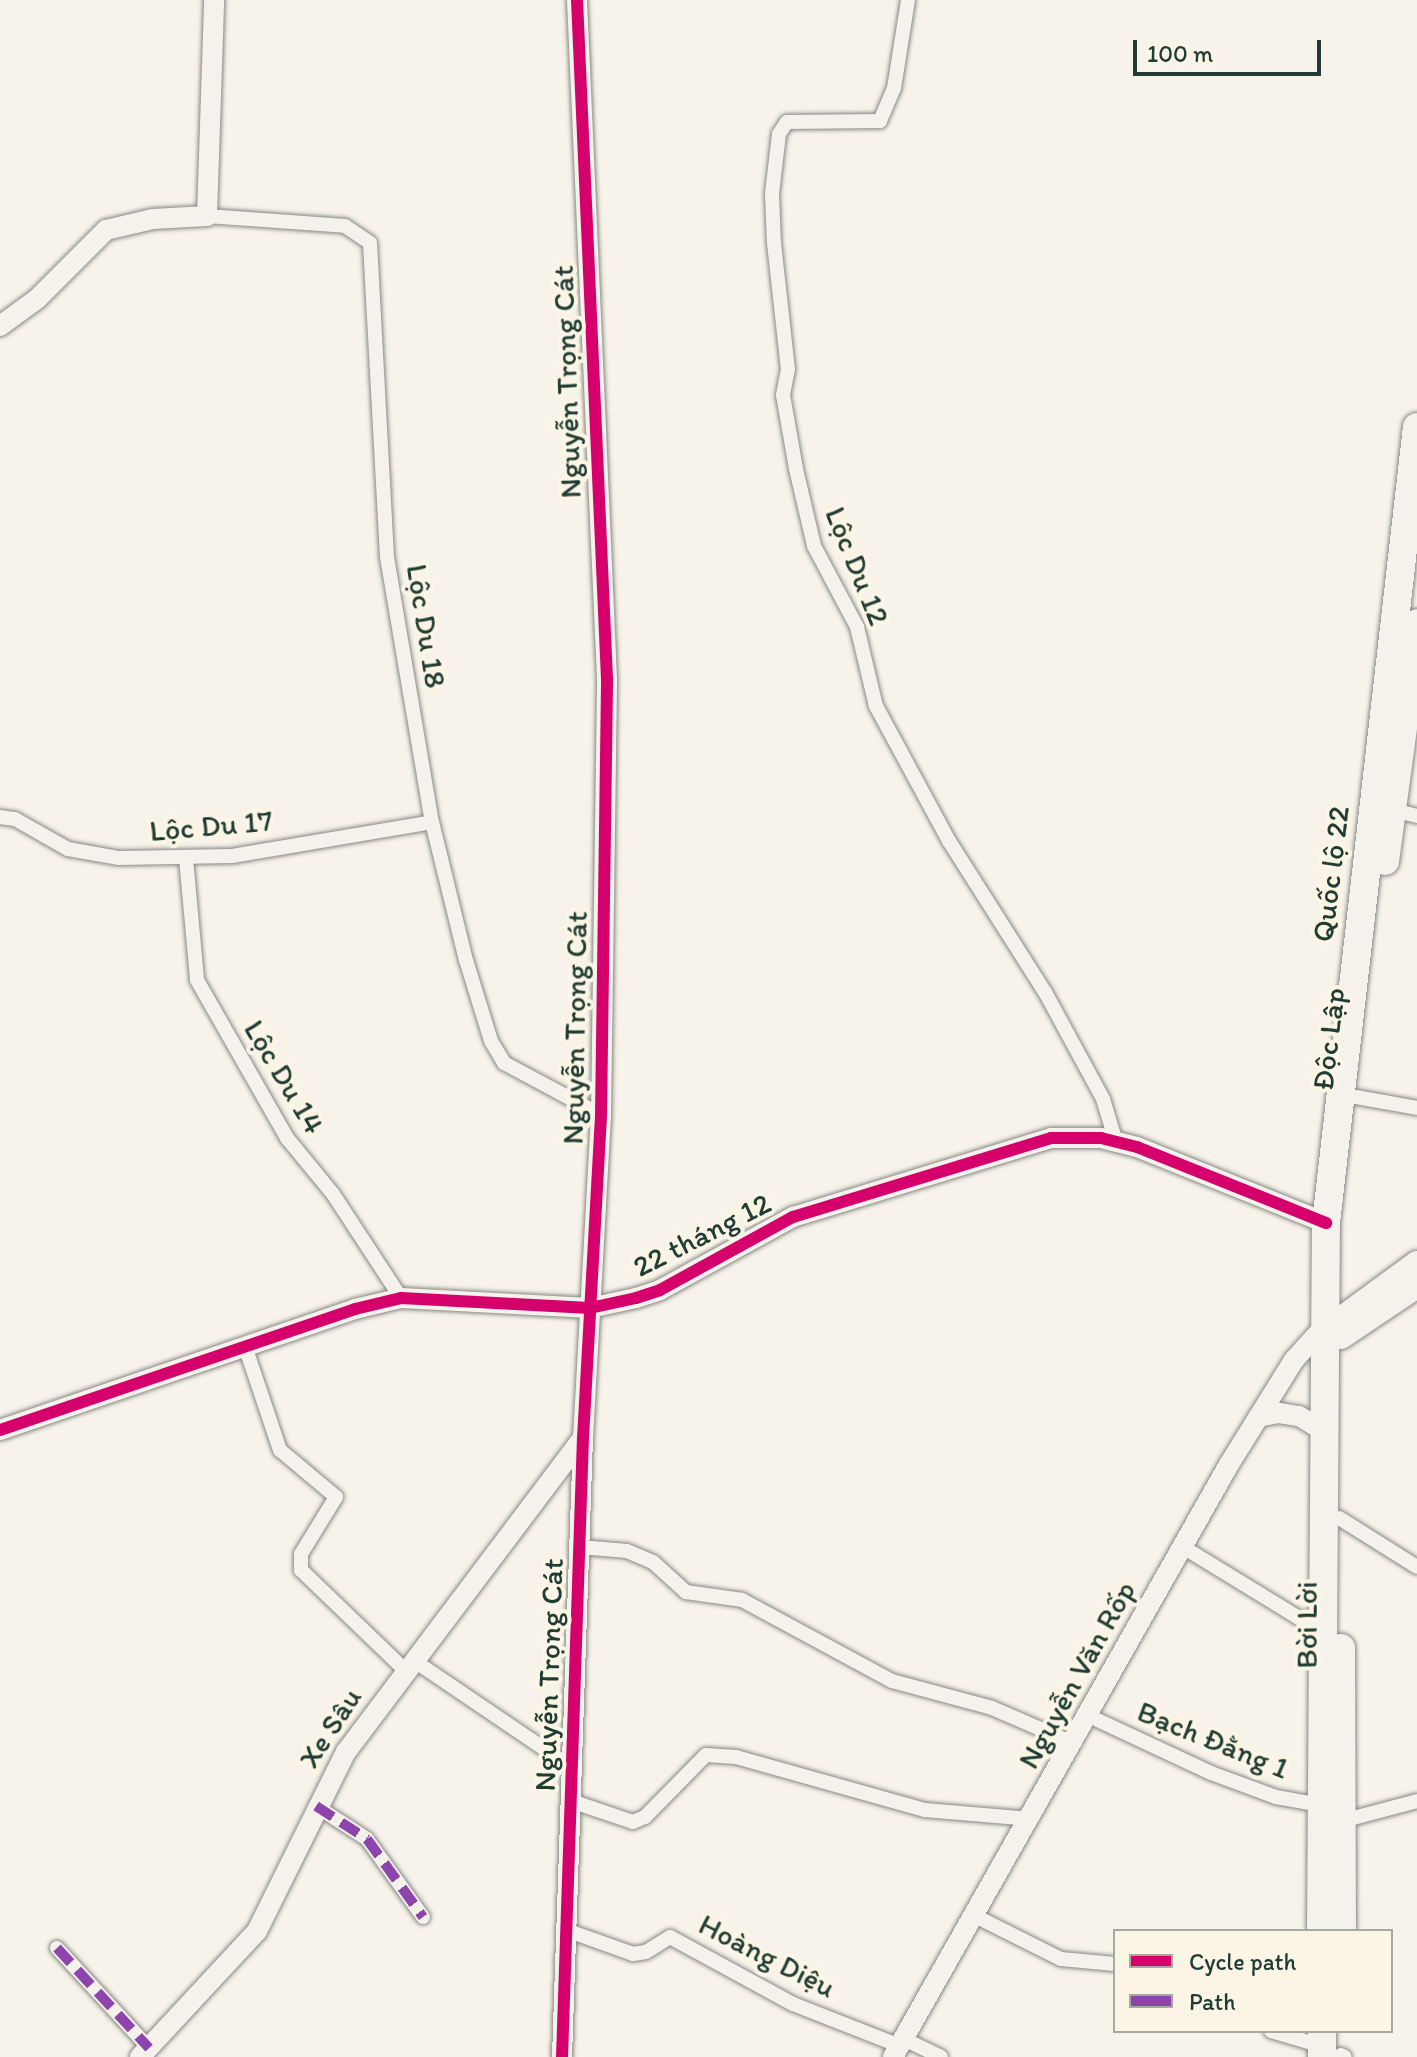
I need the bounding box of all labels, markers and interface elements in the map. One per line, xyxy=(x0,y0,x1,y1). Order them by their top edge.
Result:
scale bar xyxy=(1137,24,1325,74)
text: 100 m xyxy=(1147,39,1213,68)
street label: Nguyễn Trọng Cát xyxy=(545,266,589,498)
street label: Lộc Du 12 xyxy=(817,502,897,630)
street label: Lộc Du 18 xyxy=(398,562,454,690)
street label: Lộc Du 17 xyxy=(148,803,274,849)
street label: Quốc lộ 22 xyxy=(1305,804,1357,944)
street label: Nguyễn Trọng Cát xyxy=(555,912,595,1144)
street label: Độc Lập xyxy=(1305,986,1353,1092)
street label: Lộc Du 14 xyxy=(236,1014,332,1140)
street label: 22 tháng 12 xyxy=(627,1185,777,1285)
street label: Nguyễn Trọng Cát xyxy=(527,1559,571,1791)
street label: Nguyễn Văn Rốp xyxy=(1010,1575,1144,1775)
street label: Bời Lời xyxy=(1289,1581,1325,1669)
street label: Xe Sâu xyxy=(291,1681,369,1775)
street label: Bạch Đằng 1 xyxy=(1132,1693,1294,1787)
street label: Hoàng Diệu xyxy=(692,1906,842,2006)
legend xyxy=(1113,1929,1393,2033)
text: Cycle path xyxy=(1189,1947,1296,1976)
text: Path xyxy=(1189,1987,1236,2016)

